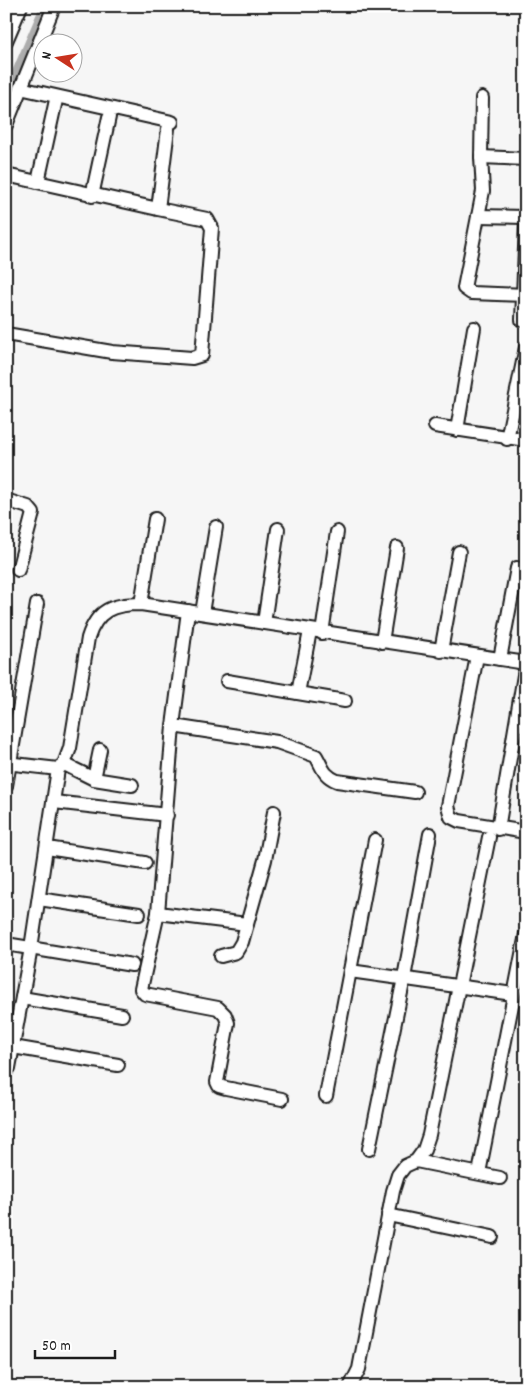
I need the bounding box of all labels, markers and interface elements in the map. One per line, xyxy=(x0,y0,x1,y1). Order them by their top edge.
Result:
north arrow xyxy=(32,32,82,82)
text: N xyxy=(37,50,58,61)
scale bar xyxy=(35,1328,115,1360)
text: 50 m xyxy=(42,1336,71,1358)

